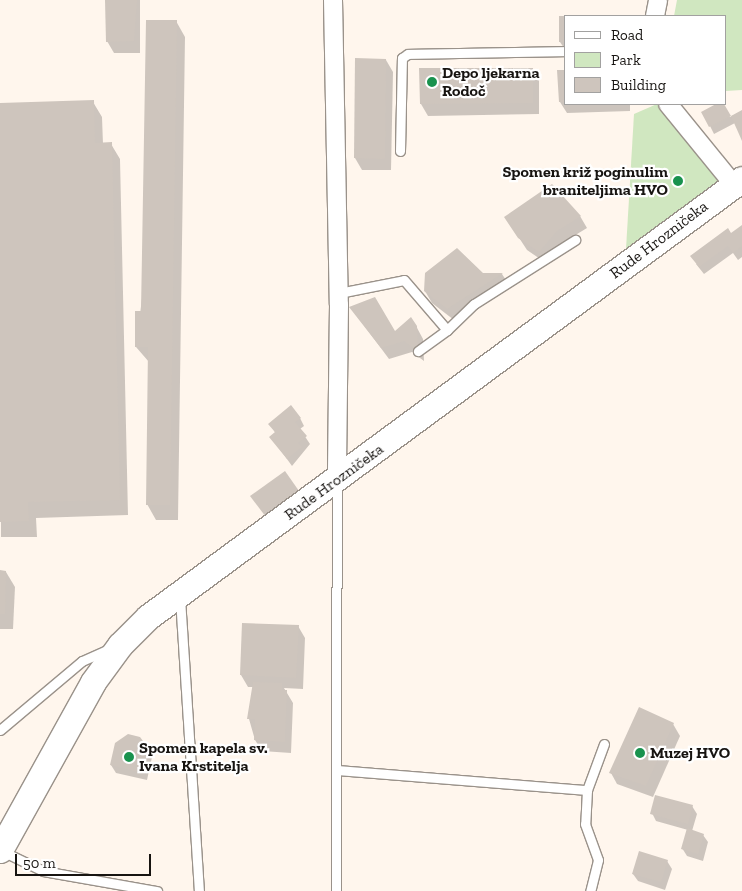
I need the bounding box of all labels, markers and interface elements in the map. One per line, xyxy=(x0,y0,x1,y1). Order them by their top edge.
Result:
legend xyxy=(564,15,727,105)
text: Road xyxy=(611,26,643,44)
text: Park xyxy=(611,51,641,69)
place label: Depo ljekarna Rodoč xyxy=(442,63,540,101)
marker: Depo ljekarna Rodoč xyxy=(426,76,438,88)
text: Building xyxy=(611,76,666,94)
place label: Spomen križ poginulim braniteljima HVO xyxy=(502,162,668,200)
marker: Spomen križ poginulim braniteljima HVO xyxy=(672,175,684,187)
street label: Rude Hrozničeka xyxy=(606,197,712,283)
street label: Rude Hrozničeka xyxy=(281,440,387,524)
place label: Spomen kapela sv. Ivana Krstitelja xyxy=(139,738,268,776)
place label: Muzej HVO xyxy=(650,743,730,763)
marker: Muzej HVO xyxy=(634,747,646,759)
marker: Spomen kapela sv. Ivana Krstitelja xyxy=(123,751,135,763)
scale bar xyxy=(18,844,154,876)
text: 50 m xyxy=(23,854,56,872)

